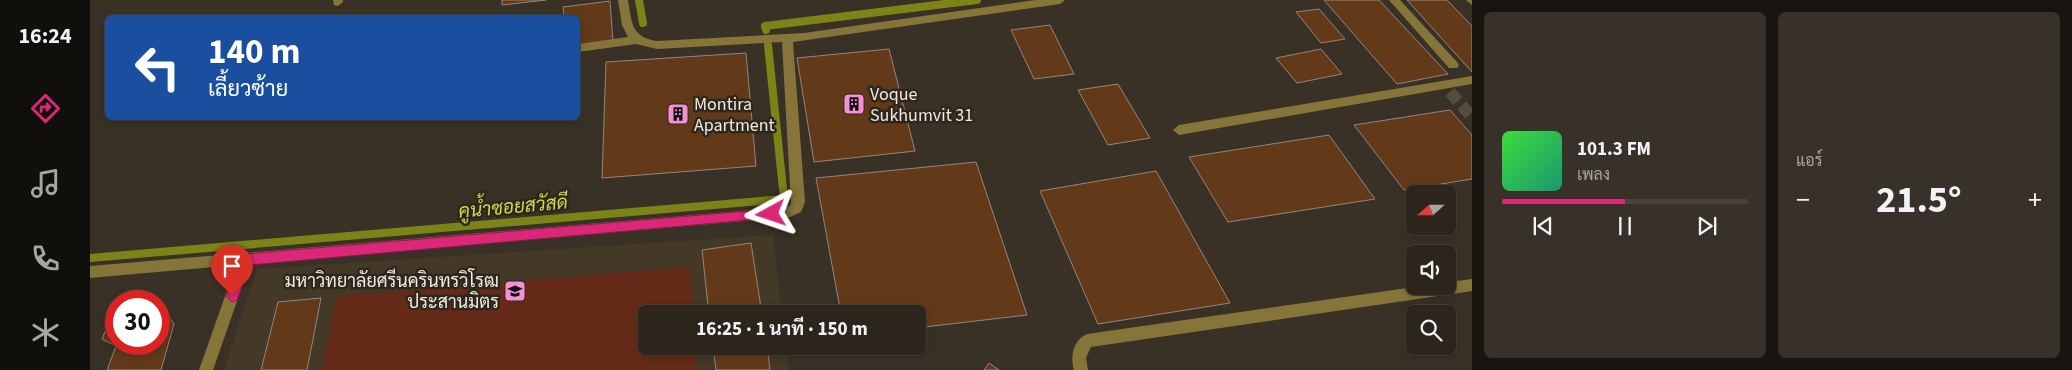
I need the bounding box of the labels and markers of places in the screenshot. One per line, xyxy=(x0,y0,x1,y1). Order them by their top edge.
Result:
place label: Voque Sukhumvit 31 xyxy=(870,82,973,128)
place label: Montira Apartment xyxy=(694,92,775,138)
building icon: Voque Sukhumvit 31 xyxy=(842,92,866,116)
building icon: Montira Apartment xyxy=(666,102,690,126)
pin xyxy=(211,245,253,296)
place label: มหาวิทยาลัยศรีนครินทรวิโรฒ ประสานมิตร xyxy=(285,268,499,315)
school or university icon: มหาวิทยาลัยศรีนครินทรวิโรฒ ประสานมิตร xyxy=(503,279,527,303)

